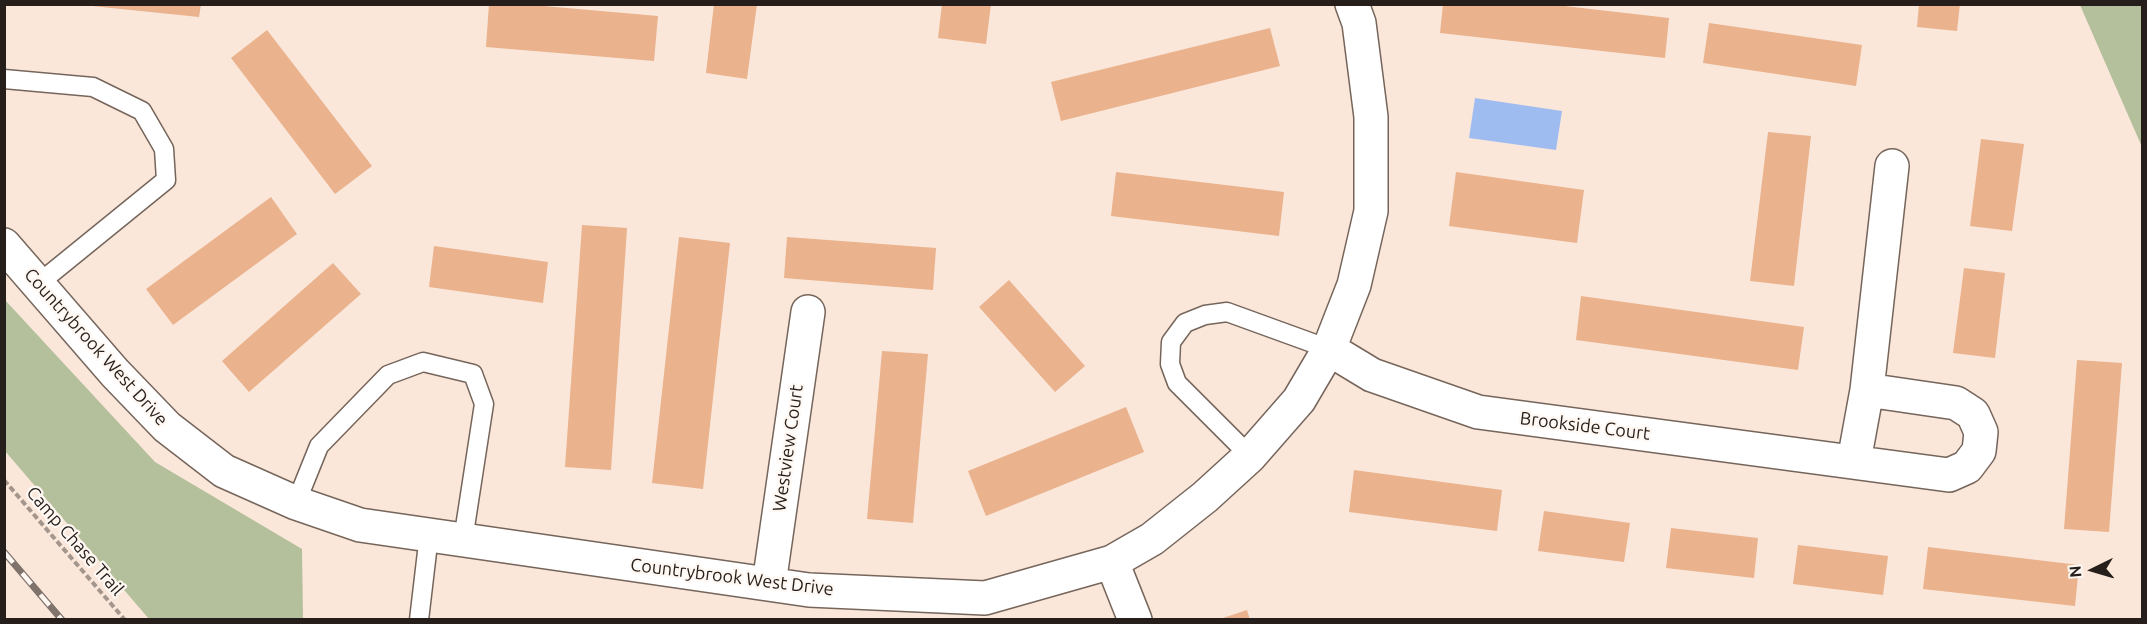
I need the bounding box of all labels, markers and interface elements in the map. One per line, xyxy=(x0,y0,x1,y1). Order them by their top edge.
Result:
street label: Countrybrook West Drive xyxy=(20,264,172,430)
street label: Westview Court xyxy=(768,383,808,513)
street label: Brookside Court xyxy=(1519,407,1651,445)
street label: Camp Chase Trail xyxy=(22,482,128,600)
north arrow xyxy=(2063,540,2123,600)
street label: Countrybrook West Drive xyxy=(629,554,835,600)
text: N xyxy=(2066,565,2085,578)

